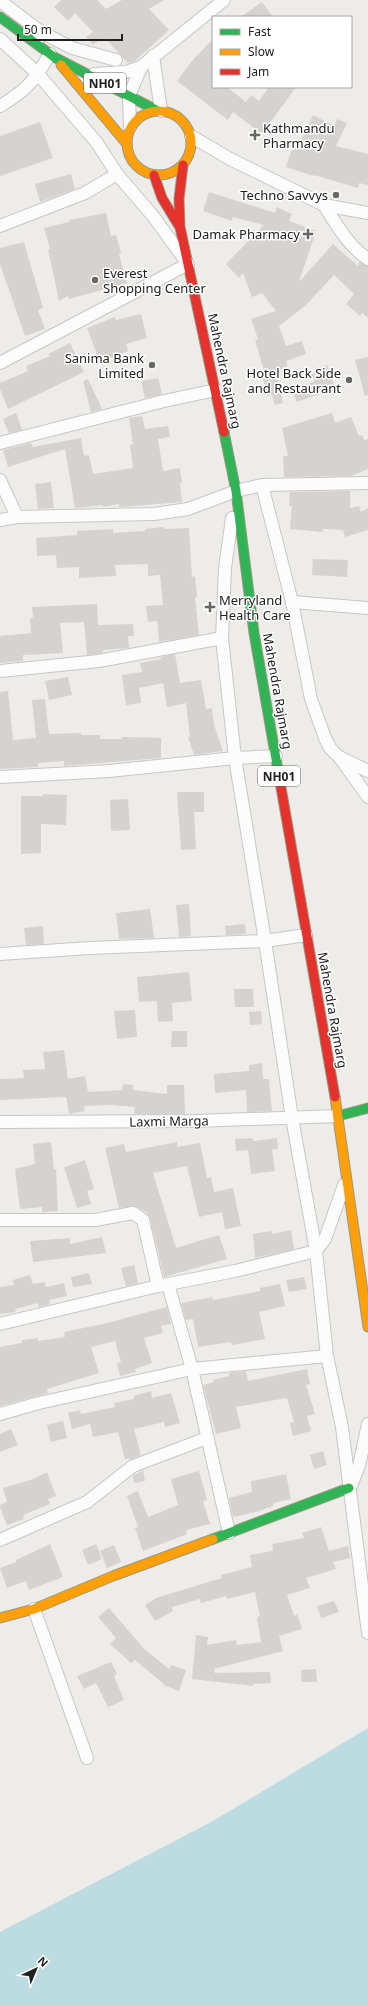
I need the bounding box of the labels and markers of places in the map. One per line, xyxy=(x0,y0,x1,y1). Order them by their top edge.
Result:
place label: Kathmandu Pharmacy xyxy=(263,119,335,152)
marker: Kathmandu Pharmacy xyxy=(250,130,260,140)
place label: Techno Savvys xyxy=(240,186,328,204)
marker: Techno Savvys xyxy=(331,190,341,200)
place label: Damak Pharmacy xyxy=(193,225,300,243)
marker: Damak Pharmacy xyxy=(303,229,313,239)
place label: Everest Shopping Center xyxy=(103,264,206,297)
marker: Everest Shopping Center xyxy=(90,275,100,285)
place label: Sanima Bank Limited xyxy=(65,349,144,382)
marker: Sanima Bank Limited xyxy=(147,360,157,370)
place label: Hotel Back Side and Restaurant xyxy=(247,364,341,397)
marker: Hotel Back Side and Restaurant xyxy=(344,375,354,385)
place label: Merryland Health Care xyxy=(219,591,291,624)
marker: Merryland Health Care xyxy=(204,601,216,613)

